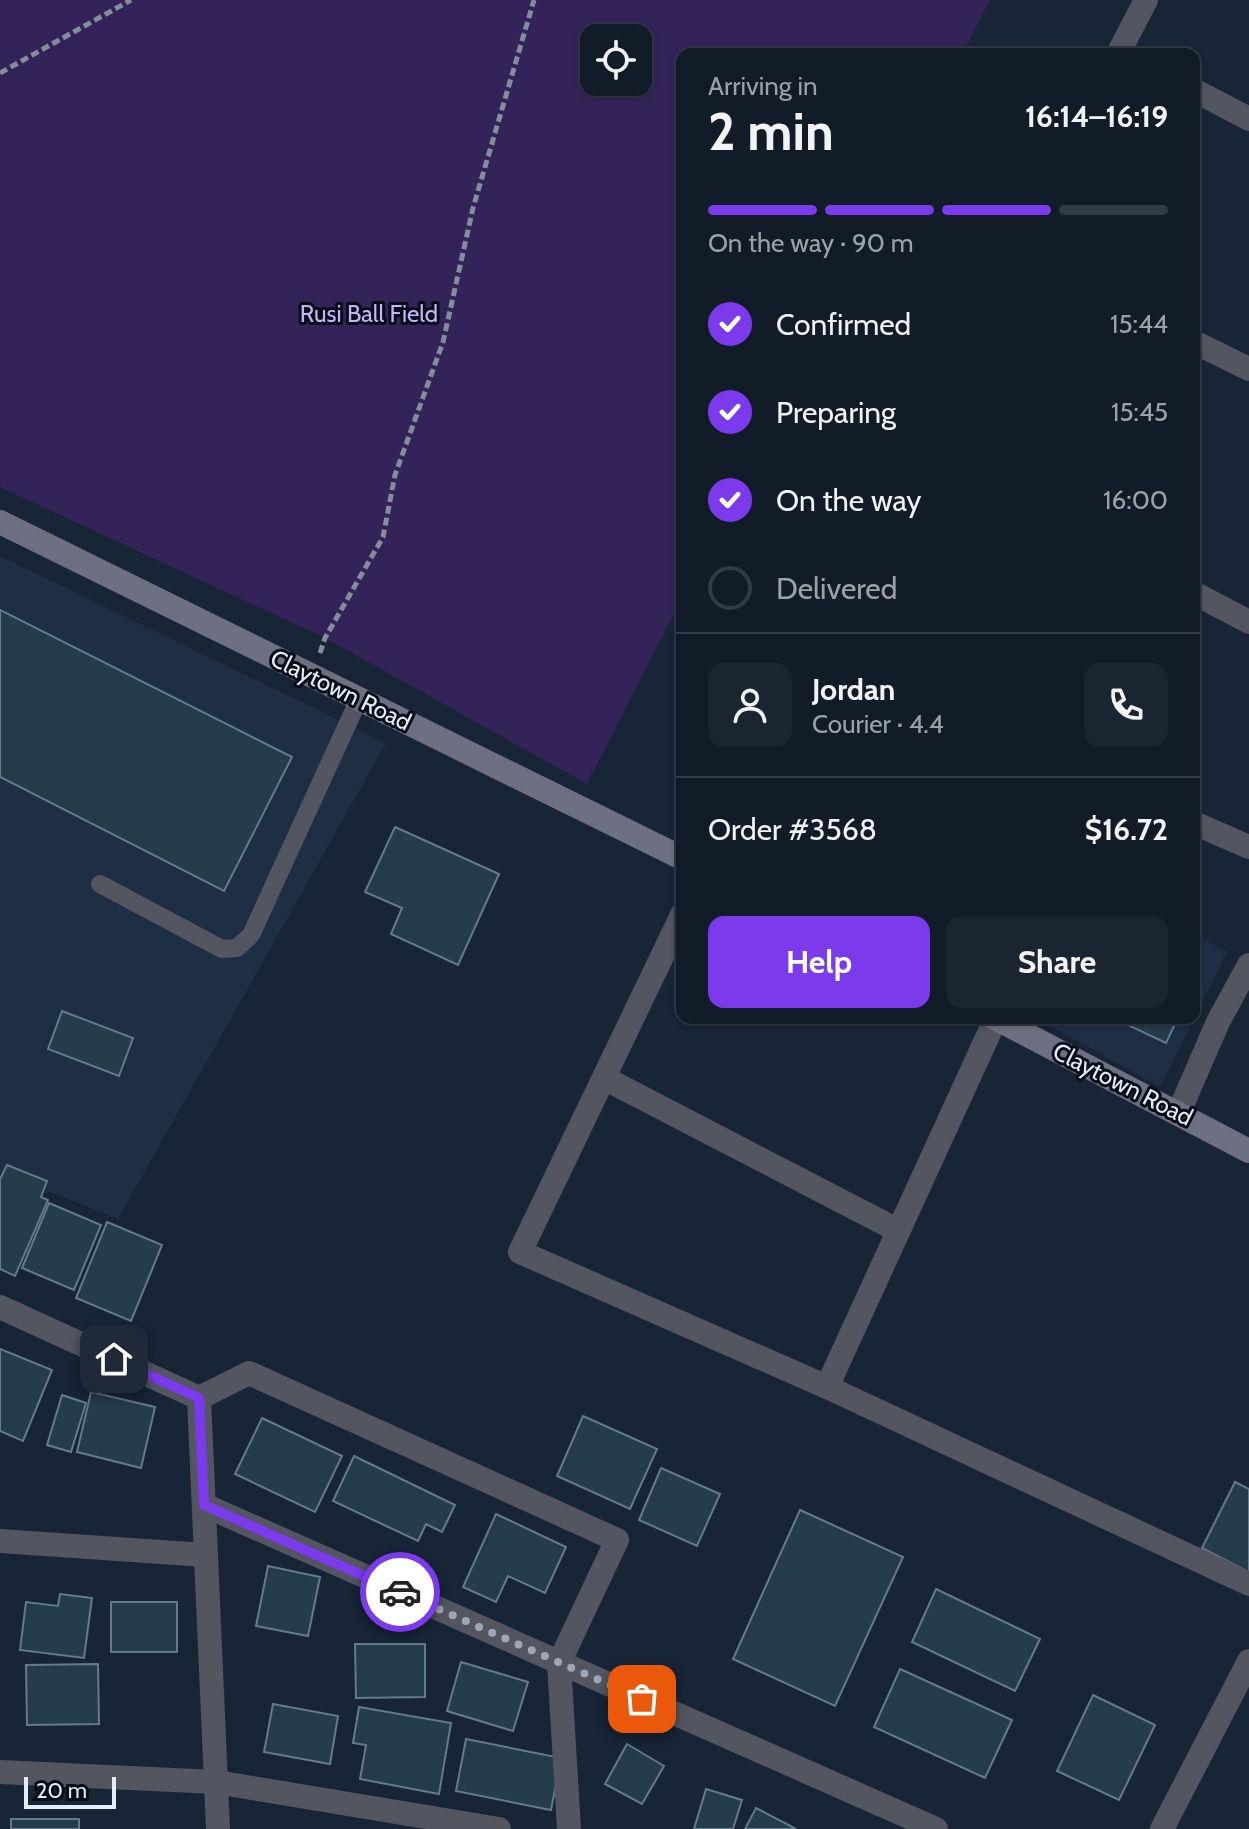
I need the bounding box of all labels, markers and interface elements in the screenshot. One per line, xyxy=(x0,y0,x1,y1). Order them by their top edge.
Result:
map controls xyxy=(580,24,652,96)
button: locate xyxy=(580,24,652,96)
text: Arriving in xyxy=(708,70,818,102)
text: 16:14–16:19 xyxy=(1025,98,1168,135)
text: 2 min xyxy=(708,100,834,163)
text: On the way · 90 m xyxy=(708,227,914,259)
park label: Rusi Ball Field xyxy=(300,299,438,328)
icon: check xyxy=(708,302,752,346)
text: Confirmed xyxy=(776,306,911,343)
text: 15:44 xyxy=(1110,308,1168,340)
icon: check xyxy=(708,390,752,434)
text: Preparing xyxy=(776,394,896,431)
text: 15:45 xyxy=(1111,396,1168,428)
icon: check xyxy=(708,478,752,522)
text: On the way xyxy=(776,482,921,519)
text: 16:00 xyxy=(1103,484,1168,516)
text: Delivered xyxy=(776,570,897,607)
street label: Claytown Road xyxy=(266,643,416,737)
button: person xyxy=(708,663,792,747)
button: phone xyxy=(1084,663,1168,747)
text: Jordan xyxy=(812,671,895,708)
text: Courier · 4.4 xyxy=(812,708,944,740)
text: Order #3568 xyxy=(708,811,877,848)
text: $16.72 xyxy=(1085,811,1168,848)
button: Help xyxy=(708,916,930,1008)
button: Share xyxy=(946,916,1168,1008)
street label: Claytown Road xyxy=(1048,1036,1198,1132)
pin xyxy=(80,1325,148,1393)
icon: home xyxy=(92,1337,136,1381)
courier xyxy=(360,1552,440,1632)
icon: car xyxy=(378,1570,422,1614)
pin xyxy=(608,1665,676,1733)
icon: bag xyxy=(620,1677,664,1721)
scale bar xyxy=(24,1773,116,1809)
text: 20 m xyxy=(36,1777,87,1804)

